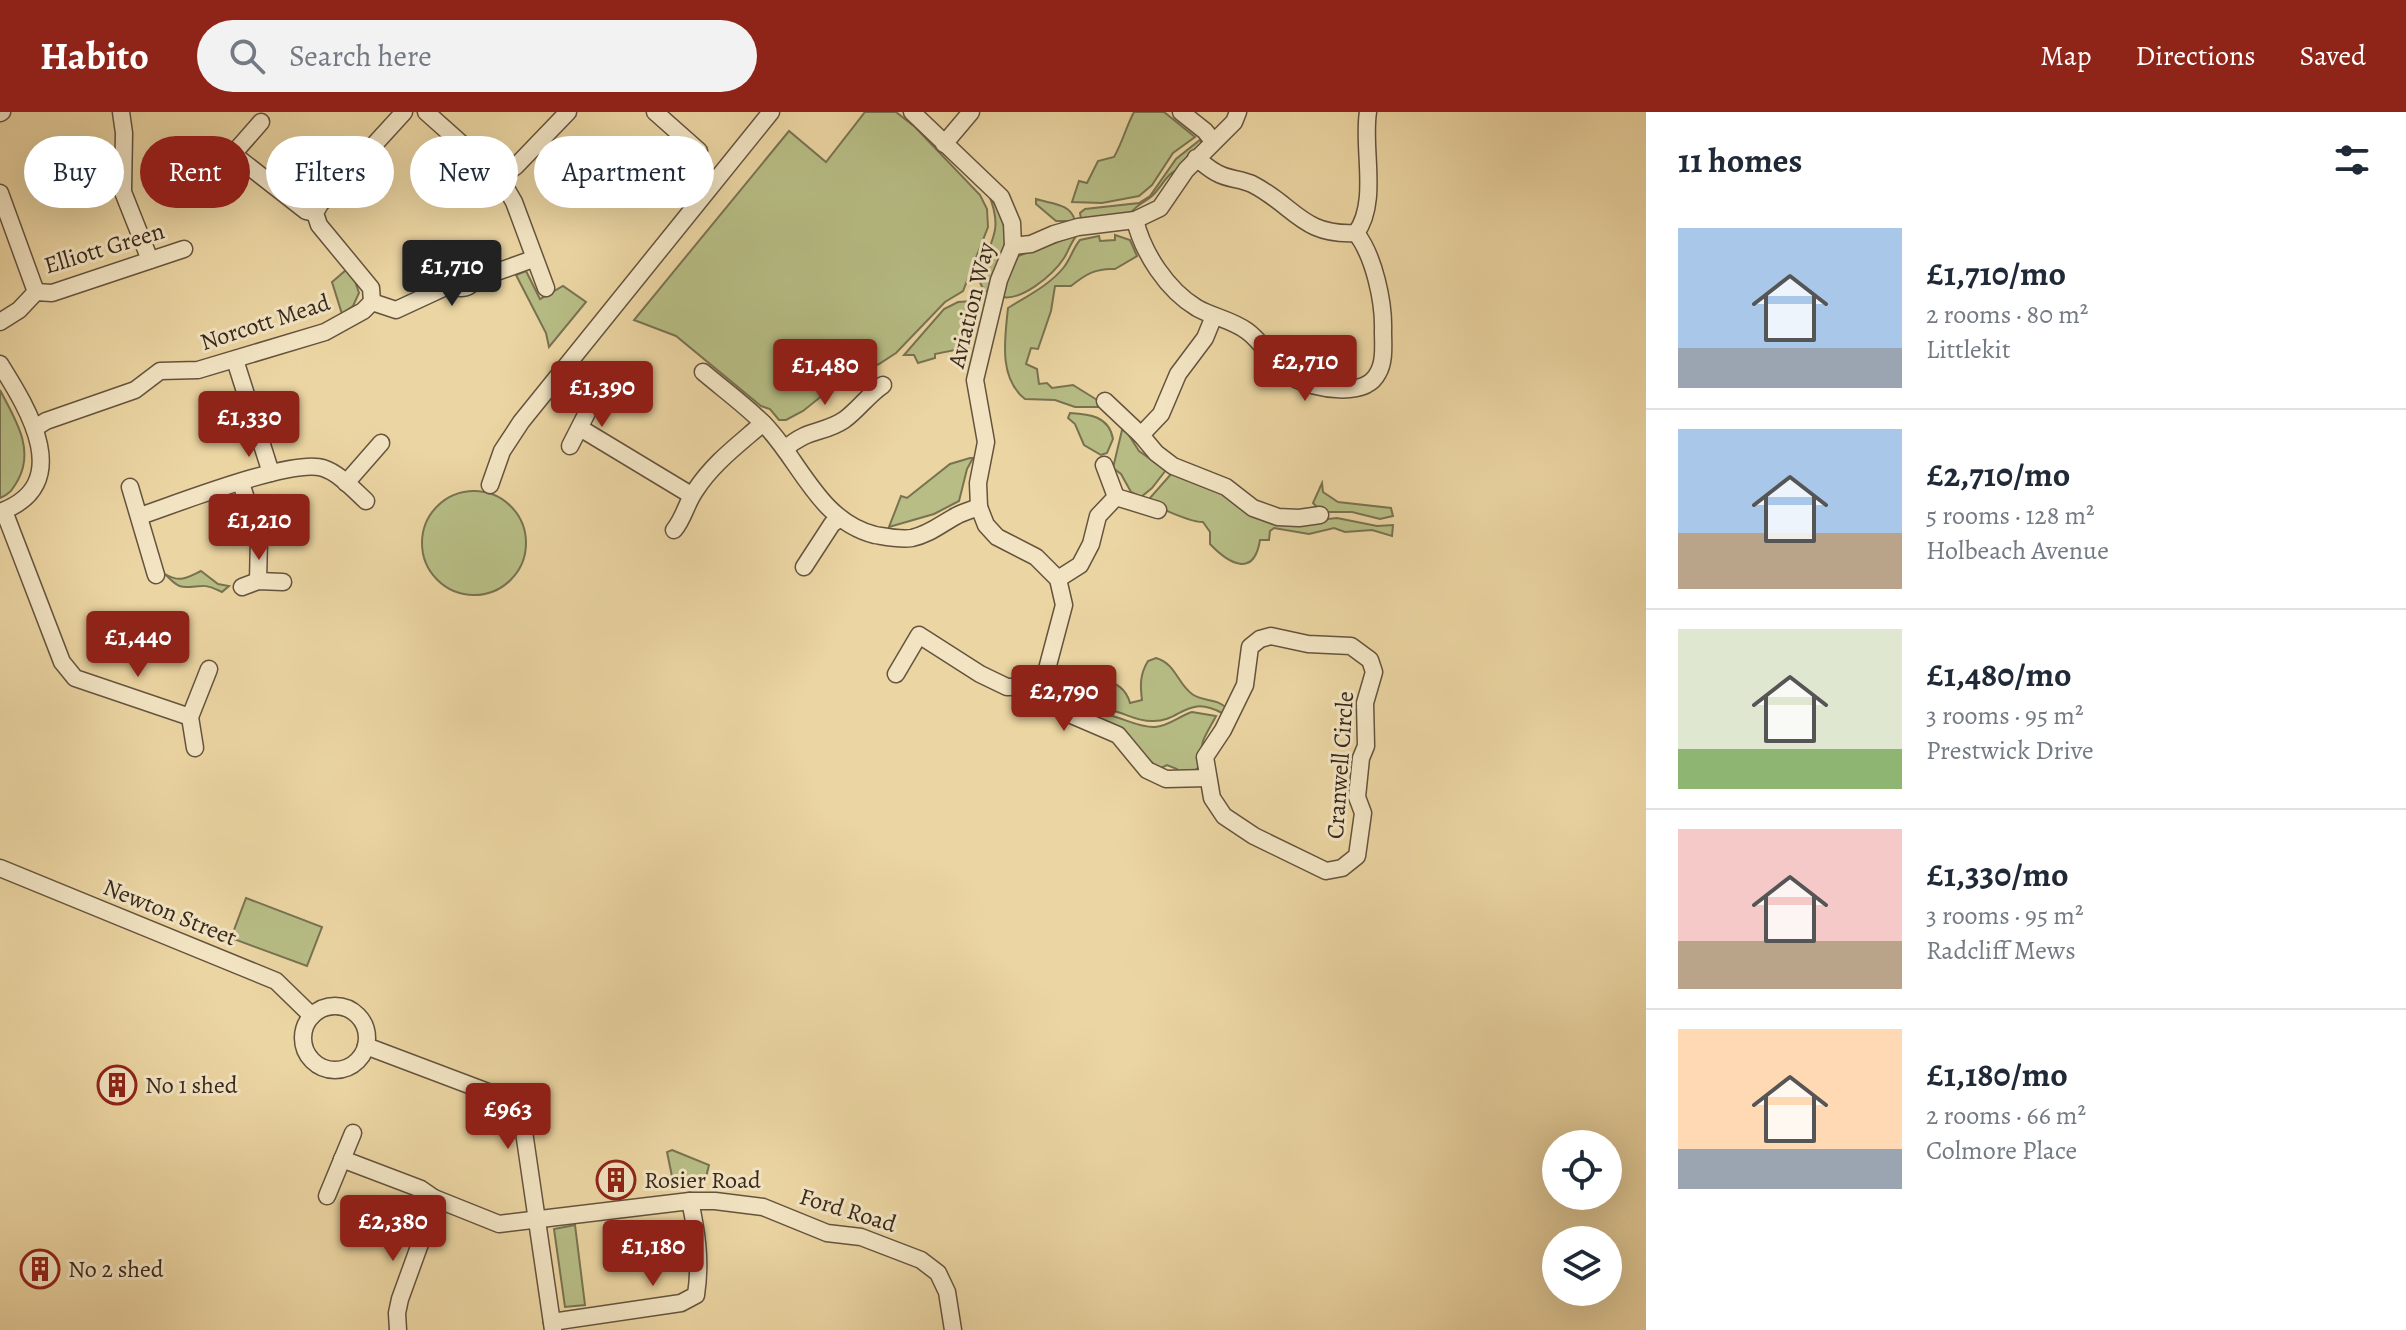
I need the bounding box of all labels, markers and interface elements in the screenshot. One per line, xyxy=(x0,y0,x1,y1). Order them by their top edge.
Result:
search box xyxy=(197,20,757,92)
text: Habito xyxy=(40,30,149,82)
icon: search xyxy=(225,34,269,78)
text: Search here xyxy=(289,36,432,76)
text: Map xyxy=(2040,37,2091,75)
text: Directions xyxy=(2135,37,2256,75)
text: Saved xyxy=(2300,37,2366,75)
chip: Buy xyxy=(24,136,124,208)
chip: Rent xyxy=(140,136,250,208)
chip: Filters xyxy=(266,136,394,208)
chip: New xyxy=(410,136,518,208)
chip: Apartment xyxy=(534,136,714,208)
text: 11 homes xyxy=(1678,137,1802,184)
icon: filters xyxy=(2330,138,2374,182)
street label: Elliott Green xyxy=(40,215,168,281)
street label: Aviation Way xyxy=(940,238,1002,372)
pin: £1,710 xyxy=(387,240,517,308)
text: £1,710 xyxy=(420,248,484,283)
text: £1,710/mo xyxy=(1926,250,2066,297)
icon: home xyxy=(1742,260,1838,356)
street label: Norcott Mead xyxy=(196,286,334,358)
text: 2 rooms · 80 m² xyxy=(1926,297,2088,332)
text: Littlekit xyxy=(1926,332,2011,367)
pin: £2,710 xyxy=(1240,335,1370,403)
pin: £1,480 xyxy=(760,339,890,407)
text: £2,710 xyxy=(1272,343,1338,378)
text: £1,480 xyxy=(791,347,859,382)
pin: £1,390 xyxy=(537,361,667,429)
text: £1,390 xyxy=(569,369,635,404)
pin: £1,330 xyxy=(184,391,314,459)
text: £1,330 xyxy=(216,399,282,434)
text: £2,710/mo xyxy=(1926,451,2070,498)
icon: home xyxy=(1742,461,1838,557)
pin: £1,210 xyxy=(194,494,324,562)
text: 5 rooms · 128 m² xyxy=(1926,498,2095,533)
text: £1,210 xyxy=(227,502,291,537)
text: Holbeach Avenue xyxy=(1926,533,2109,568)
pin: £1,440 xyxy=(73,611,203,679)
text: £1,440 xyxy=(104,619,172,654)
text: £1,480/mo xyxy=(1926,651,2072,698)
icon: home xyxy=(1742,661,1838,757)
pin: £2,790 xyxy=(999,665,1129,733)
text: £2,790 xyxy=(1029,673,1099,708)
street label: Cranwell Circle xyxy=(1319,690,1361,840)
text: 3 rooms · 95 m² xyxy=(1926,698,2083,733)
text: Prestwick Drive xyxy=(1926,733,2094,768)
text: £1,330/mo xyxy=(1926,851,2069,898)
icon: home xyxy=(1742,861,1838,957)
street label: Newton Street xyxy=(99,871,242,953)
text: 3 rooms · 95 m² xyxy=(1926,898,2083,933)
text: Radcliff Mews xyxy=(1926,933,2076,968)
text: £1,180/mo xyxy=(1926,1051,2068,1098)
icon: home xyxy=(1742,1061,1838,1157)
building icon: No 1 shed xyxy=(96,1064,138,1106)
place label: No 1 shed xyxy=(145,1069,238,1101)
pin: £963 xyxy=(461,1083,555,1151)
text: £963 xyxy=(484,1091,532,1126)
text: 2 rooms · 66 m² xyxy=(1926,1098,2086,1133)
map controls xyxy=(1542,1130,1622,1306)
button: locate xyxy=(1542,1130,1622,1210)
text: Colmore Place xyxy=(1926,1133,2077,1168)
building icon: Rosier Road xyxy=(595,1159,637,1201)
place label: Rosier Road xyxy=(644,1164,761,1196)
street label: Ford Road xyxy=(796,1180,900,1240)
pin: £2,380 xyxy=(328,1195,458,1263)
text: £2,380 xyxy=(358,1203,428,1238)
pin: £1,180 xyxy=(588,1220,718,1288)
button: layers xyxy=(1542,1226,1622,1306)
text: £1,180 xyxy=(621,1228,685,1263)
building icon: No 2 shed xyxy=(19,1248,61,1290)
place label: No 2 shed xyxy=(68,1253,164,1285)

